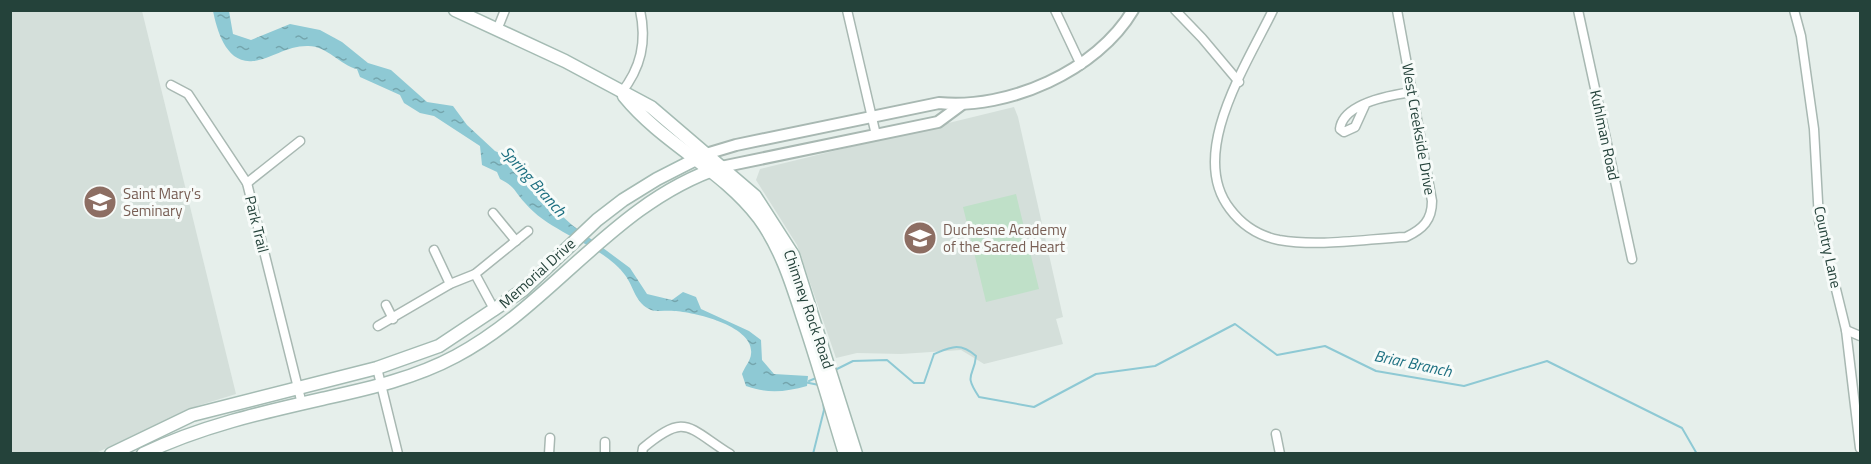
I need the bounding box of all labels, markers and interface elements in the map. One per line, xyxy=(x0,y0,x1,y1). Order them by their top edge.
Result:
street label: West Creekside Drive xyxy=(1396,61,1442,197)
street label: Kuhlman Road xyxy=(1584,88,1626,182)
water label: Spring Branch xyxy=(496,140,573,222)
place label: Saint Mary's Seminary xyxy=(123,182,201,222)
school or university icon: Saint Mary's Seminary xyxy=(82,184,118,220)
street label: Park Trail xyxy=(239,193,275,255)
street label: Country Lane xyxy=(1808,204,1848,290)
place label: Duchesne Academy of the Sacred Heart xyxy=(943,218,1067,258)
school or university icon: Duchesne Academy of the Sacred Heart xyxy=(902,220,938,256)
street label: Memorial Drive xyxy=(494,232,580,314)
street label: Chimney Rock Road xyxy=(778,246,840,372)
water label: Briar Branch xyxy=(1372,343,1455,383)

